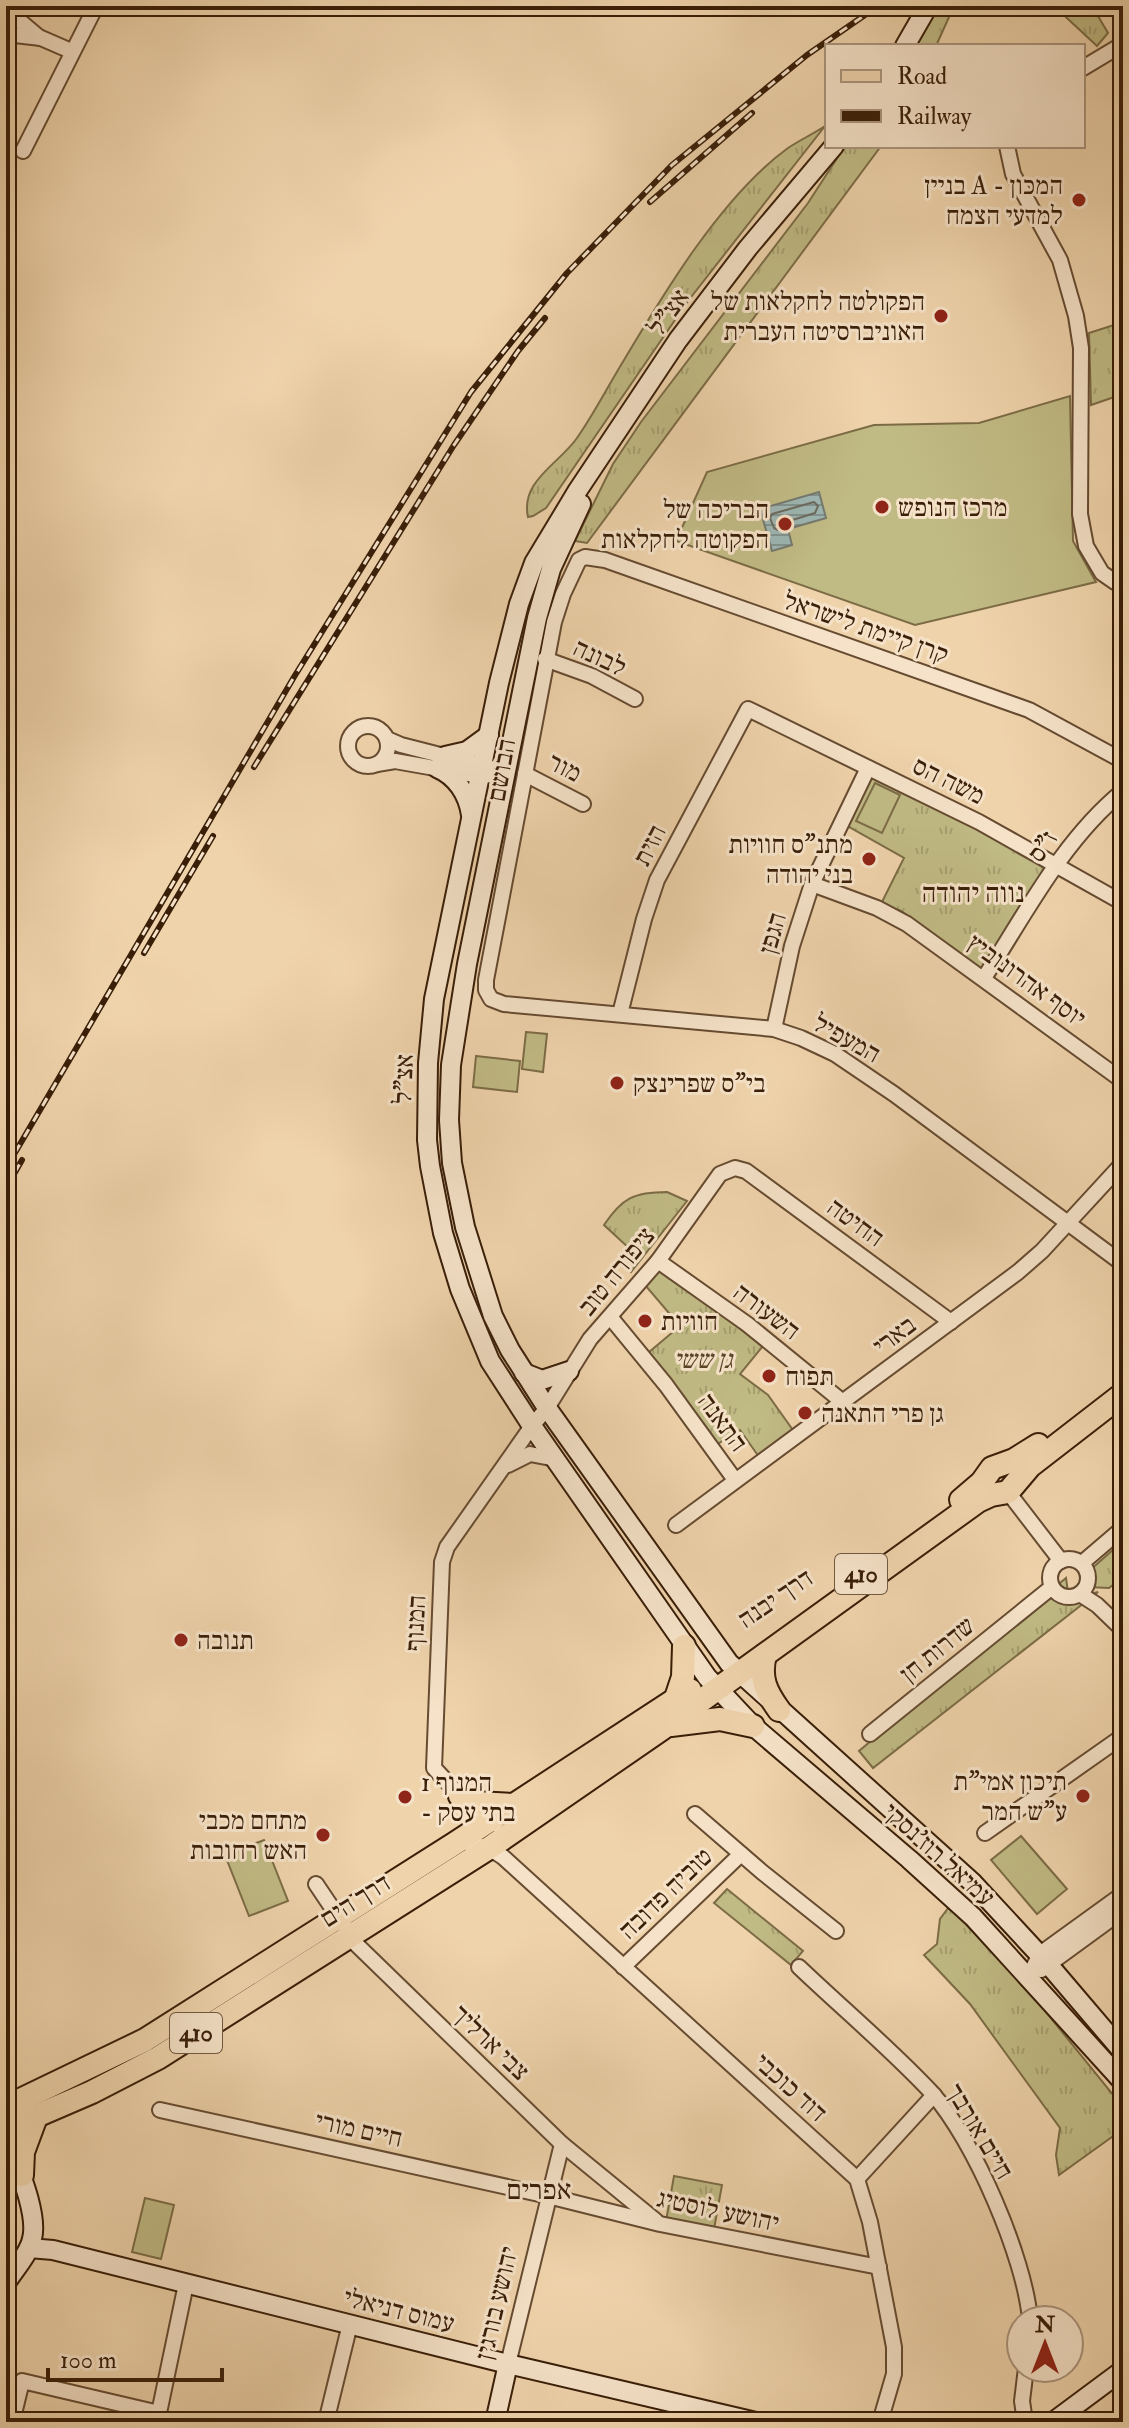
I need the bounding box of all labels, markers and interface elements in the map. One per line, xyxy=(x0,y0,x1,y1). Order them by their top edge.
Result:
legend xyxy=(825,44,1085,148)
text: Road xyxy=(897,61,947,92)
text: Railway xyxy=(897,101,972,132)
place label: בניין A - המכון למדעי הצמח xyxy=(924,170,1063,232)
marker: בניין A - המכון למדעי הצמח xyxy=(1070,191,1088,209)
street label: אצ"ל xyxy=(641,283,697,342)
place label: הפקולטה לחקלאות של האוניברסיטה העברית xyxy=(711,286,925,348)
marker: הפקולטה לחקלאות של האוניברסיטה העברית xyxy=(932,307,950,325)
place label: מרכז הנופש xyxy=(898,492,1008,524)
place label: הבריכה של הפקוטה לחקלאות xyxy=(601,494,769,556)
marker: מרכז הנופש xyxy=(873,498,891,516)
marker: הבריכה של הפקוטה לחקלאות xyxy=(776,515,794,533)
street label: קרן קיימת לישראל xyxy=(779,585,953,671)
street label: לבונה xyxy=(568,632,631,684)
street label: הבושם xyxy=(481,736,523,804)
street label: מור xyxy=(542,746,587,790)
street label: משה הס xyxy=(907,750,990,812)
street label: הזית xyxy=(626,819,674,871)
street label: ז"ס xyxy=(1021,825,1065,869)
place label: מתנ"ס חוויות בני יהודה xyxy=(729,829,853,891)
marker: מתנ"ס חוויות בני יהודה xyxy=(860,850,878,868)
district label: נווה יהודה xyxy=(921,876,1025,911)
street label: הגפן xyxy=(752,909,794,958)
street label: יוסף אהרונוביץ xyxy=(961,927,1092,1035)
street label: המעפיל xyxy=(807,1007,886,1070)
street label: אצ"ל xyxy=(387,1053,421,1105)
place label: בי"ס שפרינצק xyxy=(633,1068,766,1100)
marker: בי"ס שפרינצק xyxy=(608,1074,626,1092)
street label: החיטה xyxy=(821,1191,890,1254)
street label: ציפורה טוב xyxy=(571,1221,662,1322)
street label: השעורה xyxy=(727,1276,806,1347)
place label: חוויות xyxy=(661,1306,718,1338)
street label: בארי xyxy=(867,1309,922,1362)
marker: חוויות xyxy=(636,1312,654,1330)
park label: גן ששי xyxy=(673,1344,734,1376)
place label: תפוח xyxy=(785,1361,834,1393)
marker: תפוח xyxy=(760,1367,778,1385)
street label: התאנה xyxy=(690,1387,754,1458)
place label: גן פרי התאנה xyxy=(821,1398,944,1430)
marker: גן פרי התאנה xyxy=(796,1404,814,1422)
road number: 410 xyxy=(835,1554,887,1594)
street label: דרך יבנה xyxy=(732,1562,819,1636)
street label: המנוף xyxy=(399,1594,433,1652)
street label: שדרות חן xyxy=(894,1610,982,1690)
place label: תנובה xyxy=(197,1625,254,1657)
marker: תנובה xyxy=(172,1631,190,1649)
place label: תיכון אמי"ת ע"ש המר xyxy=(953,1766,1067,1828)
place label: המנוף 1 - בתי עסק xyxy=(421,1767,516,1829)
marker: תיכון אמי"ת ע"ש המר xyxy=(1074,1787,1092,1805)
marker: המנוף 1 - בתי עסק xyxy=(396,1788,414,1806)
street label: עמיאל רוז'נסקי xyxy=(876,1796,1001,1913)
place label: מתחם מכבי האש רחובות xyxy=(190,1805,307,1867)
marker: מתחם מכבי האש רחובות xyxy=(314,1826,332,1844)
street label: טוביה פדובה xyxy=(612,1841,719,1946)
street label: דרך הים xyxy=(314,1867,397,1935)
street label: צבי ארליך xyxy=(445,1998,536,2088)
road number: 410 xyxy=(170,2013,222,2053)
street label: דוד כוכבי xyxy=(747,2047,834,2129)
street label: חיים אורבך xyxy=(938,2078,1020,2185)
street label: חיים מורי xyxy=(312,2105,405,2155)
district label: אפרים xyxy=(506,2173,572,2208)
street label: יהושע לוסטיג xyxy=(654,2182,782,2240)
street label: יהושע בורגין xyxy=(468,2243,526,2363)
street label: עמוס דניאלי xyxy=(340,2282,458,2340)
north arrow xyxy=(1005,2304,1085,2384)
text: N xyxy=(1034,2311,1055,2339)
scale bar xyxy=(48,2332,222,2382)
text: 100 m xyxy=(60,2345,117,2376)

